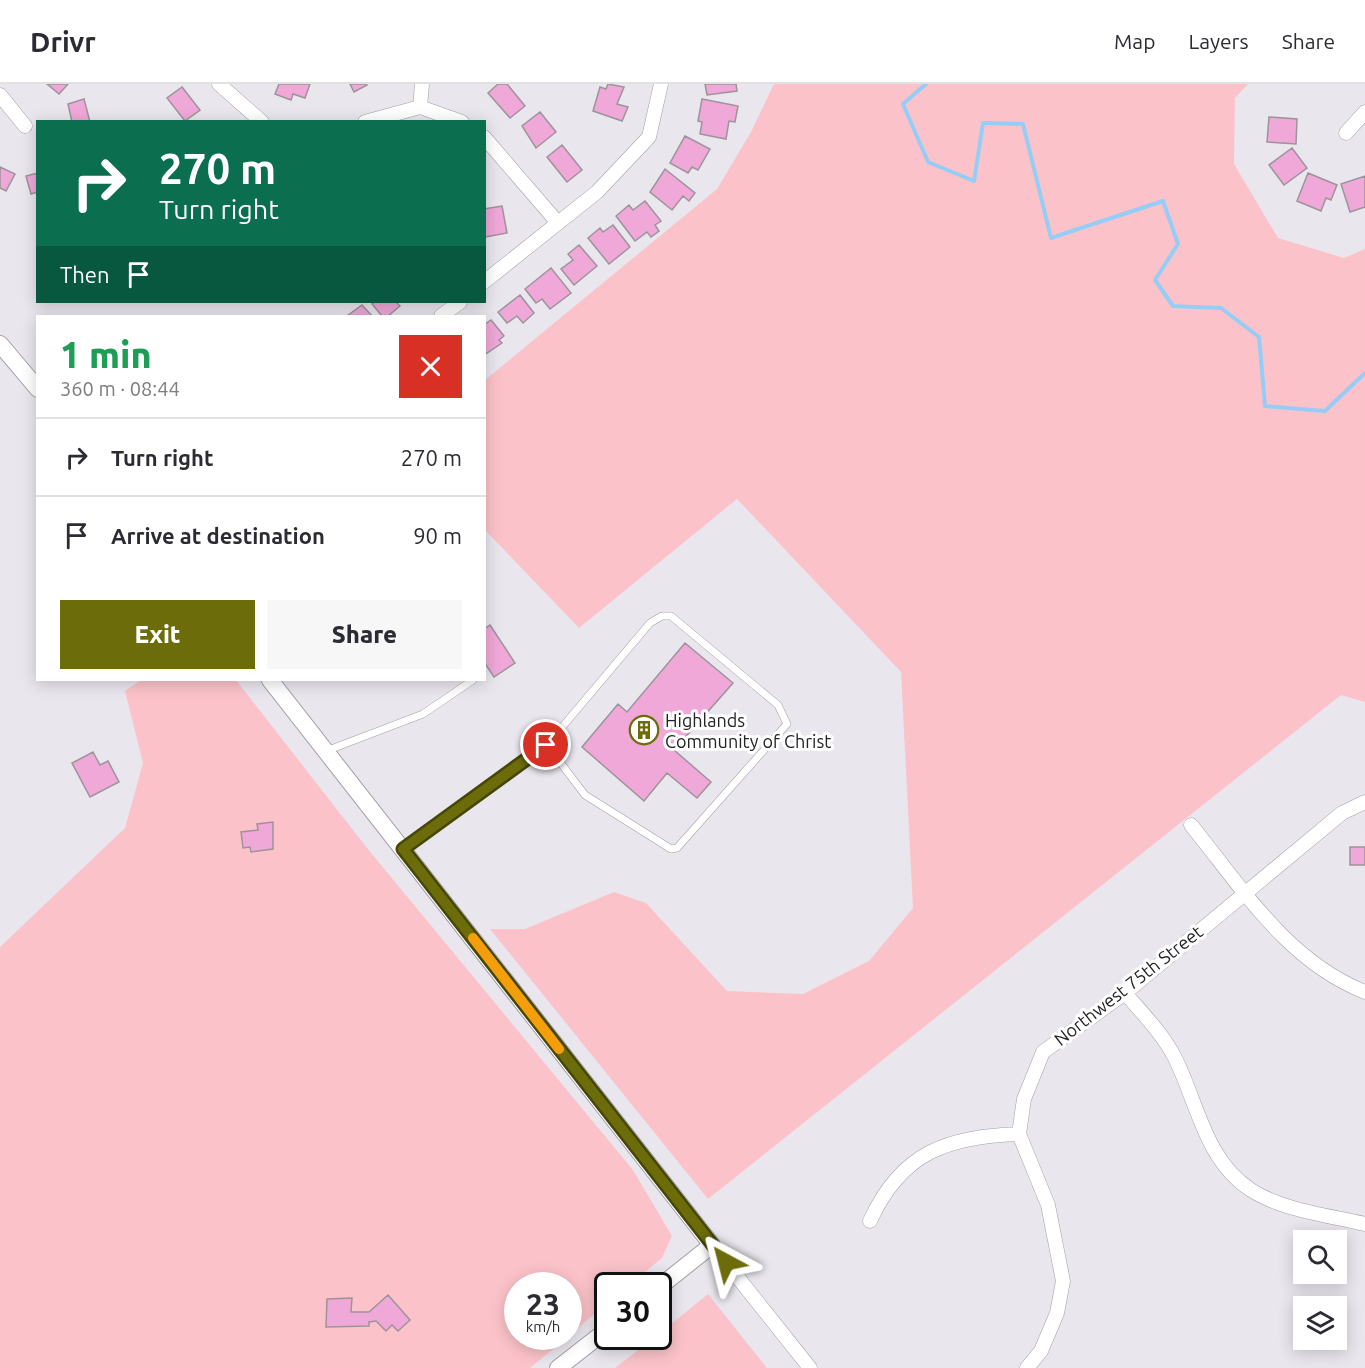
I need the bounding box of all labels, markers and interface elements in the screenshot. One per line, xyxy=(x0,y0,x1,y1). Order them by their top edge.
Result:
text: Drivr xyxy=(30,26,96,57)
text: Map xyxy=(1114,29,1155,53)
text: Layers xyxy=(1188,29,1249,53)
text: Share xyxy=(1282,29,1335,53)
icon: right xyxy=(60,144,138,222)
text: 270 m xyxy=(159,145,276,192)
text: Turn right xyxy=(159,194,279,224)
icon: arrive xyxy=(122,258,155,291)
text: Then xyxy=(60,262,110,287)
text: 1 min xyxy=(60,334,152,375)
button: close xyxy=(399,335,462,398)
text: 360 m · 08:44 xyxy=(60,377,180,400)
icon: right xyxy=(60,441,93,474)
text: Turn right xyxy=(111,445,213,470)
text: 270 m xyxy=(401,445,462,470)
icon: arrive xyxy=(60,519,93,552)
text: Arrive at destination xyxy=(111,523,325,548)
text: 90 m xyxy=(413,523,462,548)
button: Exit xyxy=(60,600,255,669)
button: Share xyxy=(267,600,462,669)
place label: Highlands Community of Christ xyxy=(665,710,831,751)
building icon: Highlands Community of Christ xyxy=(628,714,660,746)
pin xyxy=(520,719,571,770)
icon: arrive xyxy=(529,728,562,761)
street label: Northwest 75th Street xyxy=(1050,921,1206,1049)
position arrow xyxy=(694,1230,758,1294)
map controls xyxy=(1293,1230,1347,1350)
button: search xyxy=(1293,1230,1347,1284)
speed limit sign: 30 xyxy=(594,1272,672,1350)
text: 23 xyxy=(526,1287,560,1321)
button: layers xyxy=(1293,1296,1347,1350)
text: km/h xyxy=(526,1318,560,1335)

